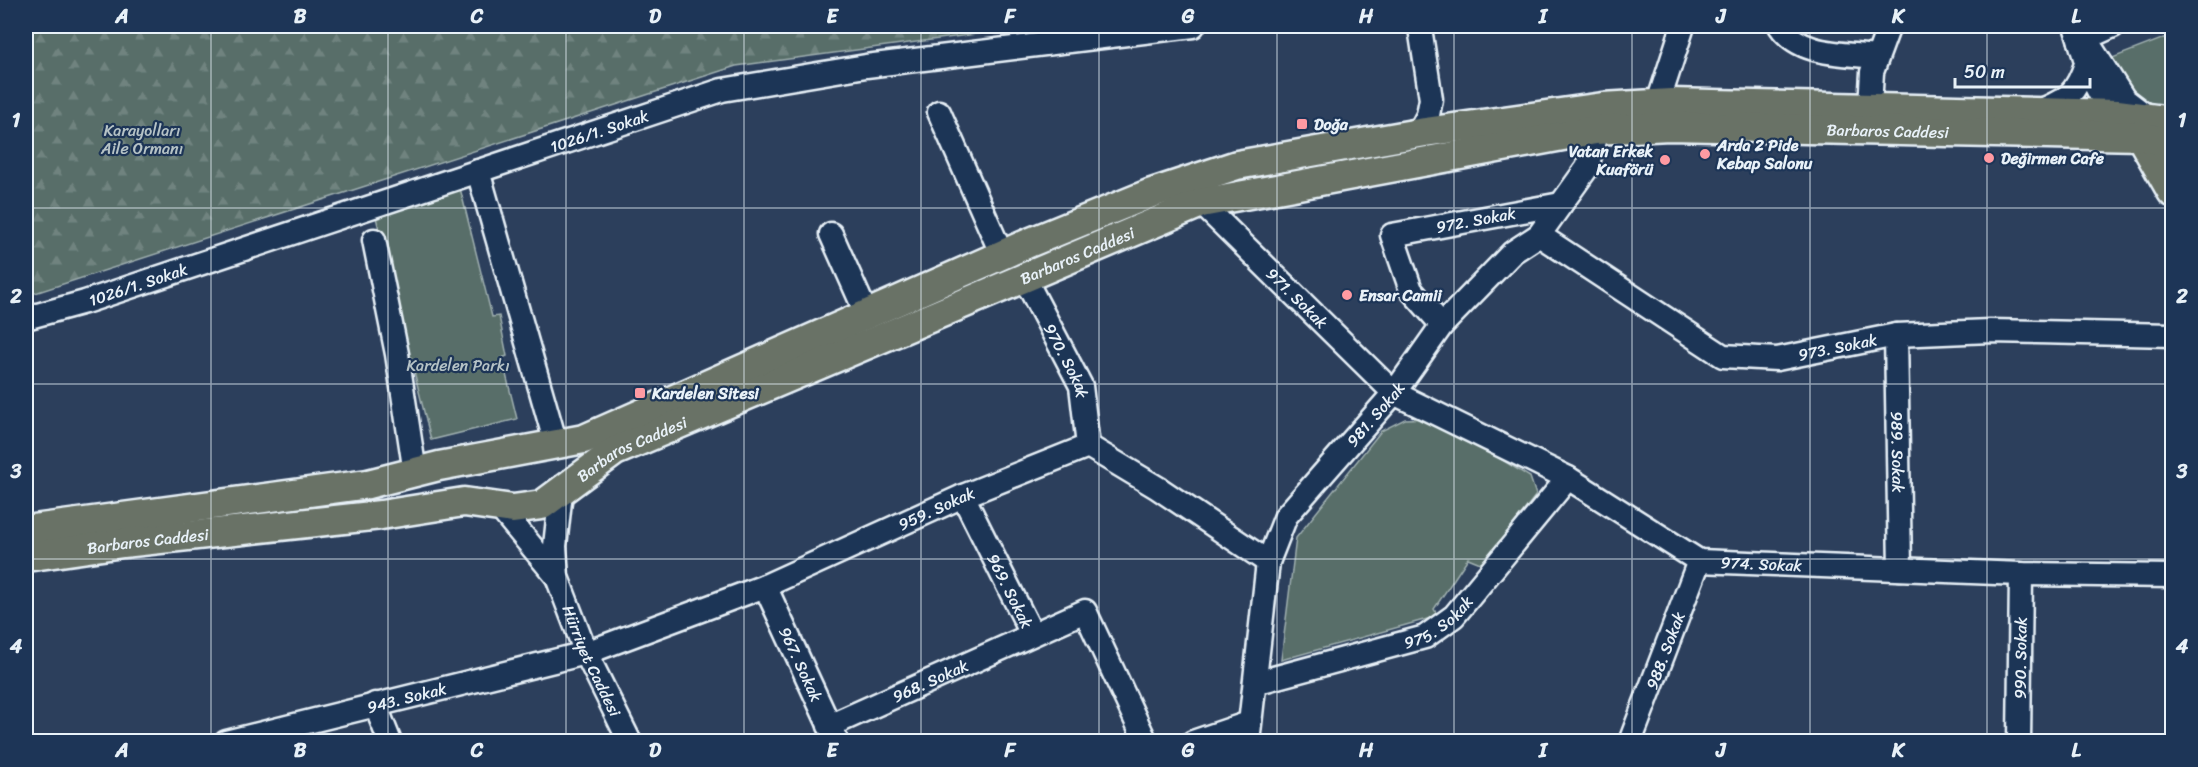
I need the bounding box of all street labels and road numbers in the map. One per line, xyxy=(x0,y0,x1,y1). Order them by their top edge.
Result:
street label: 1026/1. Sokak xyxy=(546,101,653,161)
street label: Barbaros Caddesi xyxy=(1826,115,1950,146)
street label: 972. Sokak xyxy=(1433,198,1518,241)
street label: Barbaros Caddesi xyxy=(1015,218,1140,293)
street label: 1026/1. Sokak xyxy=(85,254,192,314)
street label: 971. Sokak xyxy=(1259,260,1336,336)
street label: 970. Sokak xyxy=(1036,318,1097,400)
street label: 973. Sokak xyxy=(1795,325,1880,369)
street label: 981. Sokak xyxy=(1339,375,1413,453)
street label: Barbaros Caddesi xyxy=(570,407,692,490)
street label: 989. Sokak xyxy=(1883,411,1913,494)
street label: 959. Sokak xyxy=(893,478,979,538)
street label: Barbaros Caddesi xyxy=(85,519,211,563)
street label: 974. Sokak xyxy=(1720,547,1803,580)
street label: 969. Sokak xyxy=(979,548,1042,634)
street label: 975. Sokak xyxy=(1400,588,1481,657)
street label: Hürriyet Caddesi xyxy=(554,600,630,722)
street label: 988. Sokak xyxy=(1637,607,1693,694)
street label: 990. Sokak xyxy=(2005,616,2035,699)
street label: 967. Sokak xyxy=(771,622,831,707)
street label: 968. Sokak xyxy=(887,651,974,710)
street label: 943. Sokak xyxy=(364,673,450,721)

